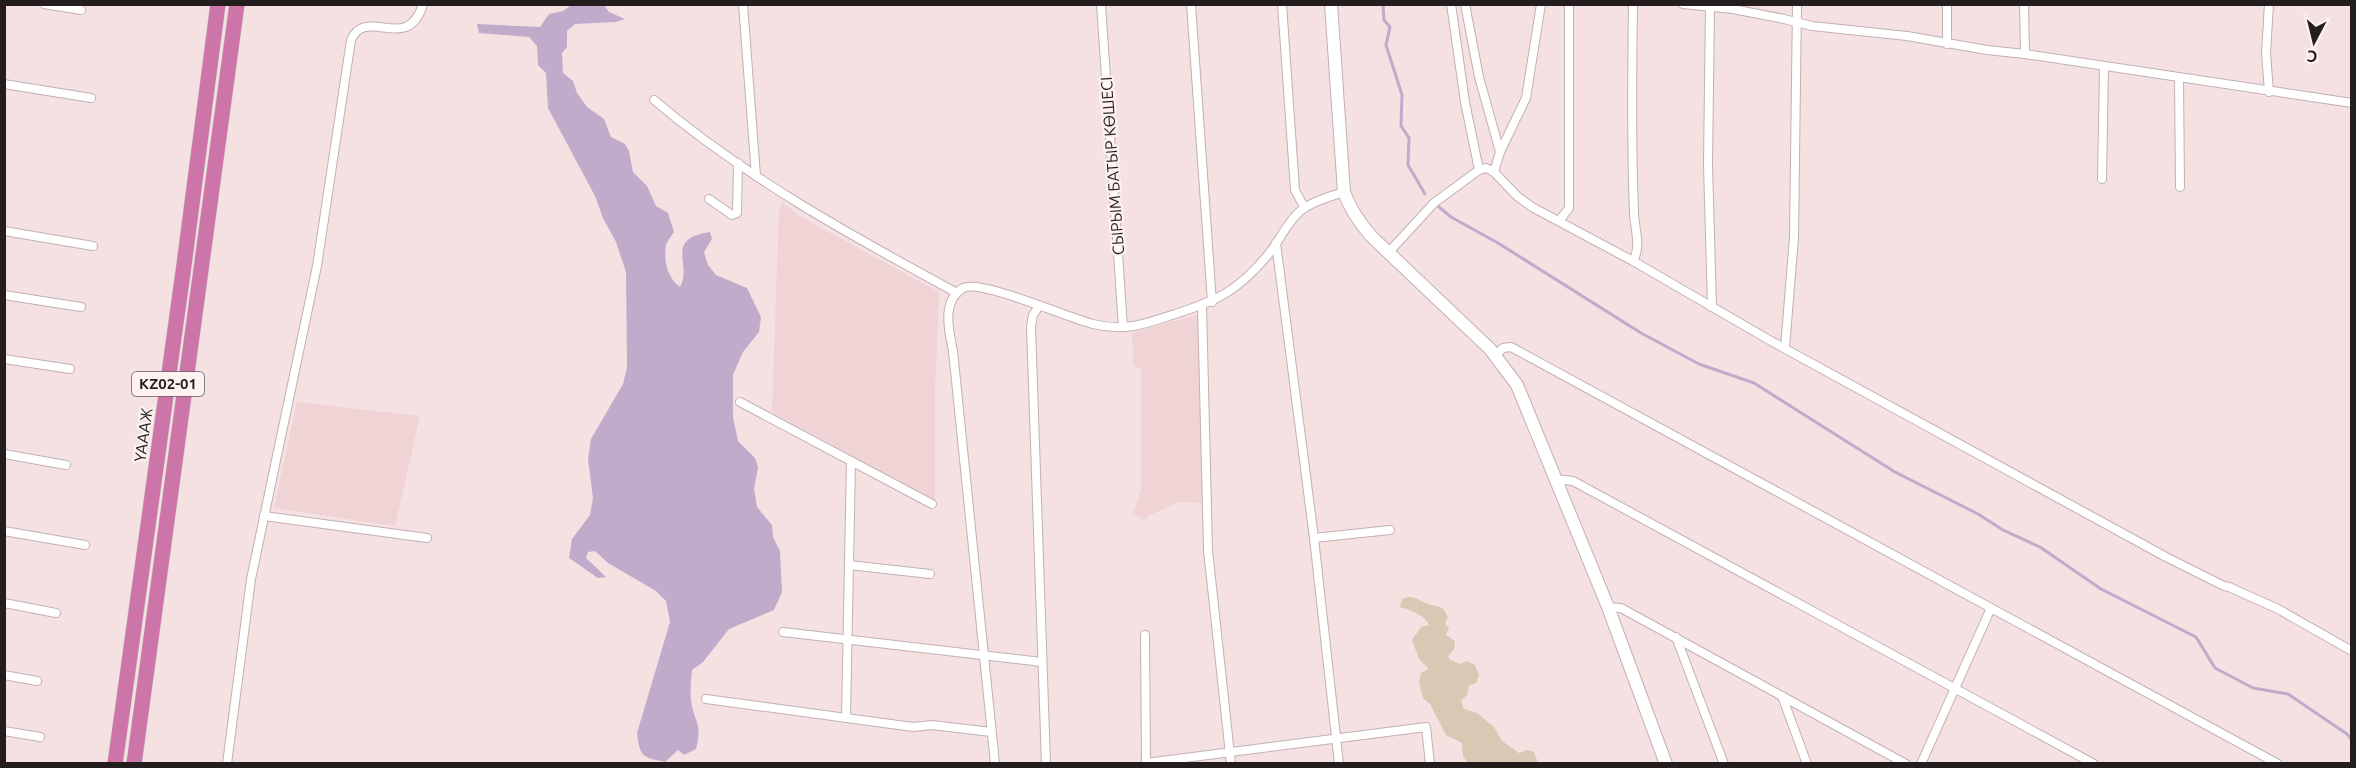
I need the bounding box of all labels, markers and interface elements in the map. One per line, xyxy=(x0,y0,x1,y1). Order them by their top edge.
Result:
north arrow xyxy=(2284,12,2344,72)
text: С xyxy=(2306,47,2318,66)
street label: СЫРЫМ БАТЫР КӨШЕСІ xyxy=(1097,76,1127,256)
road number: KZ02-01 xyxy=(132,372,204,396)
street label: ҮАААЖ xyxy=(130,407,156,463)

